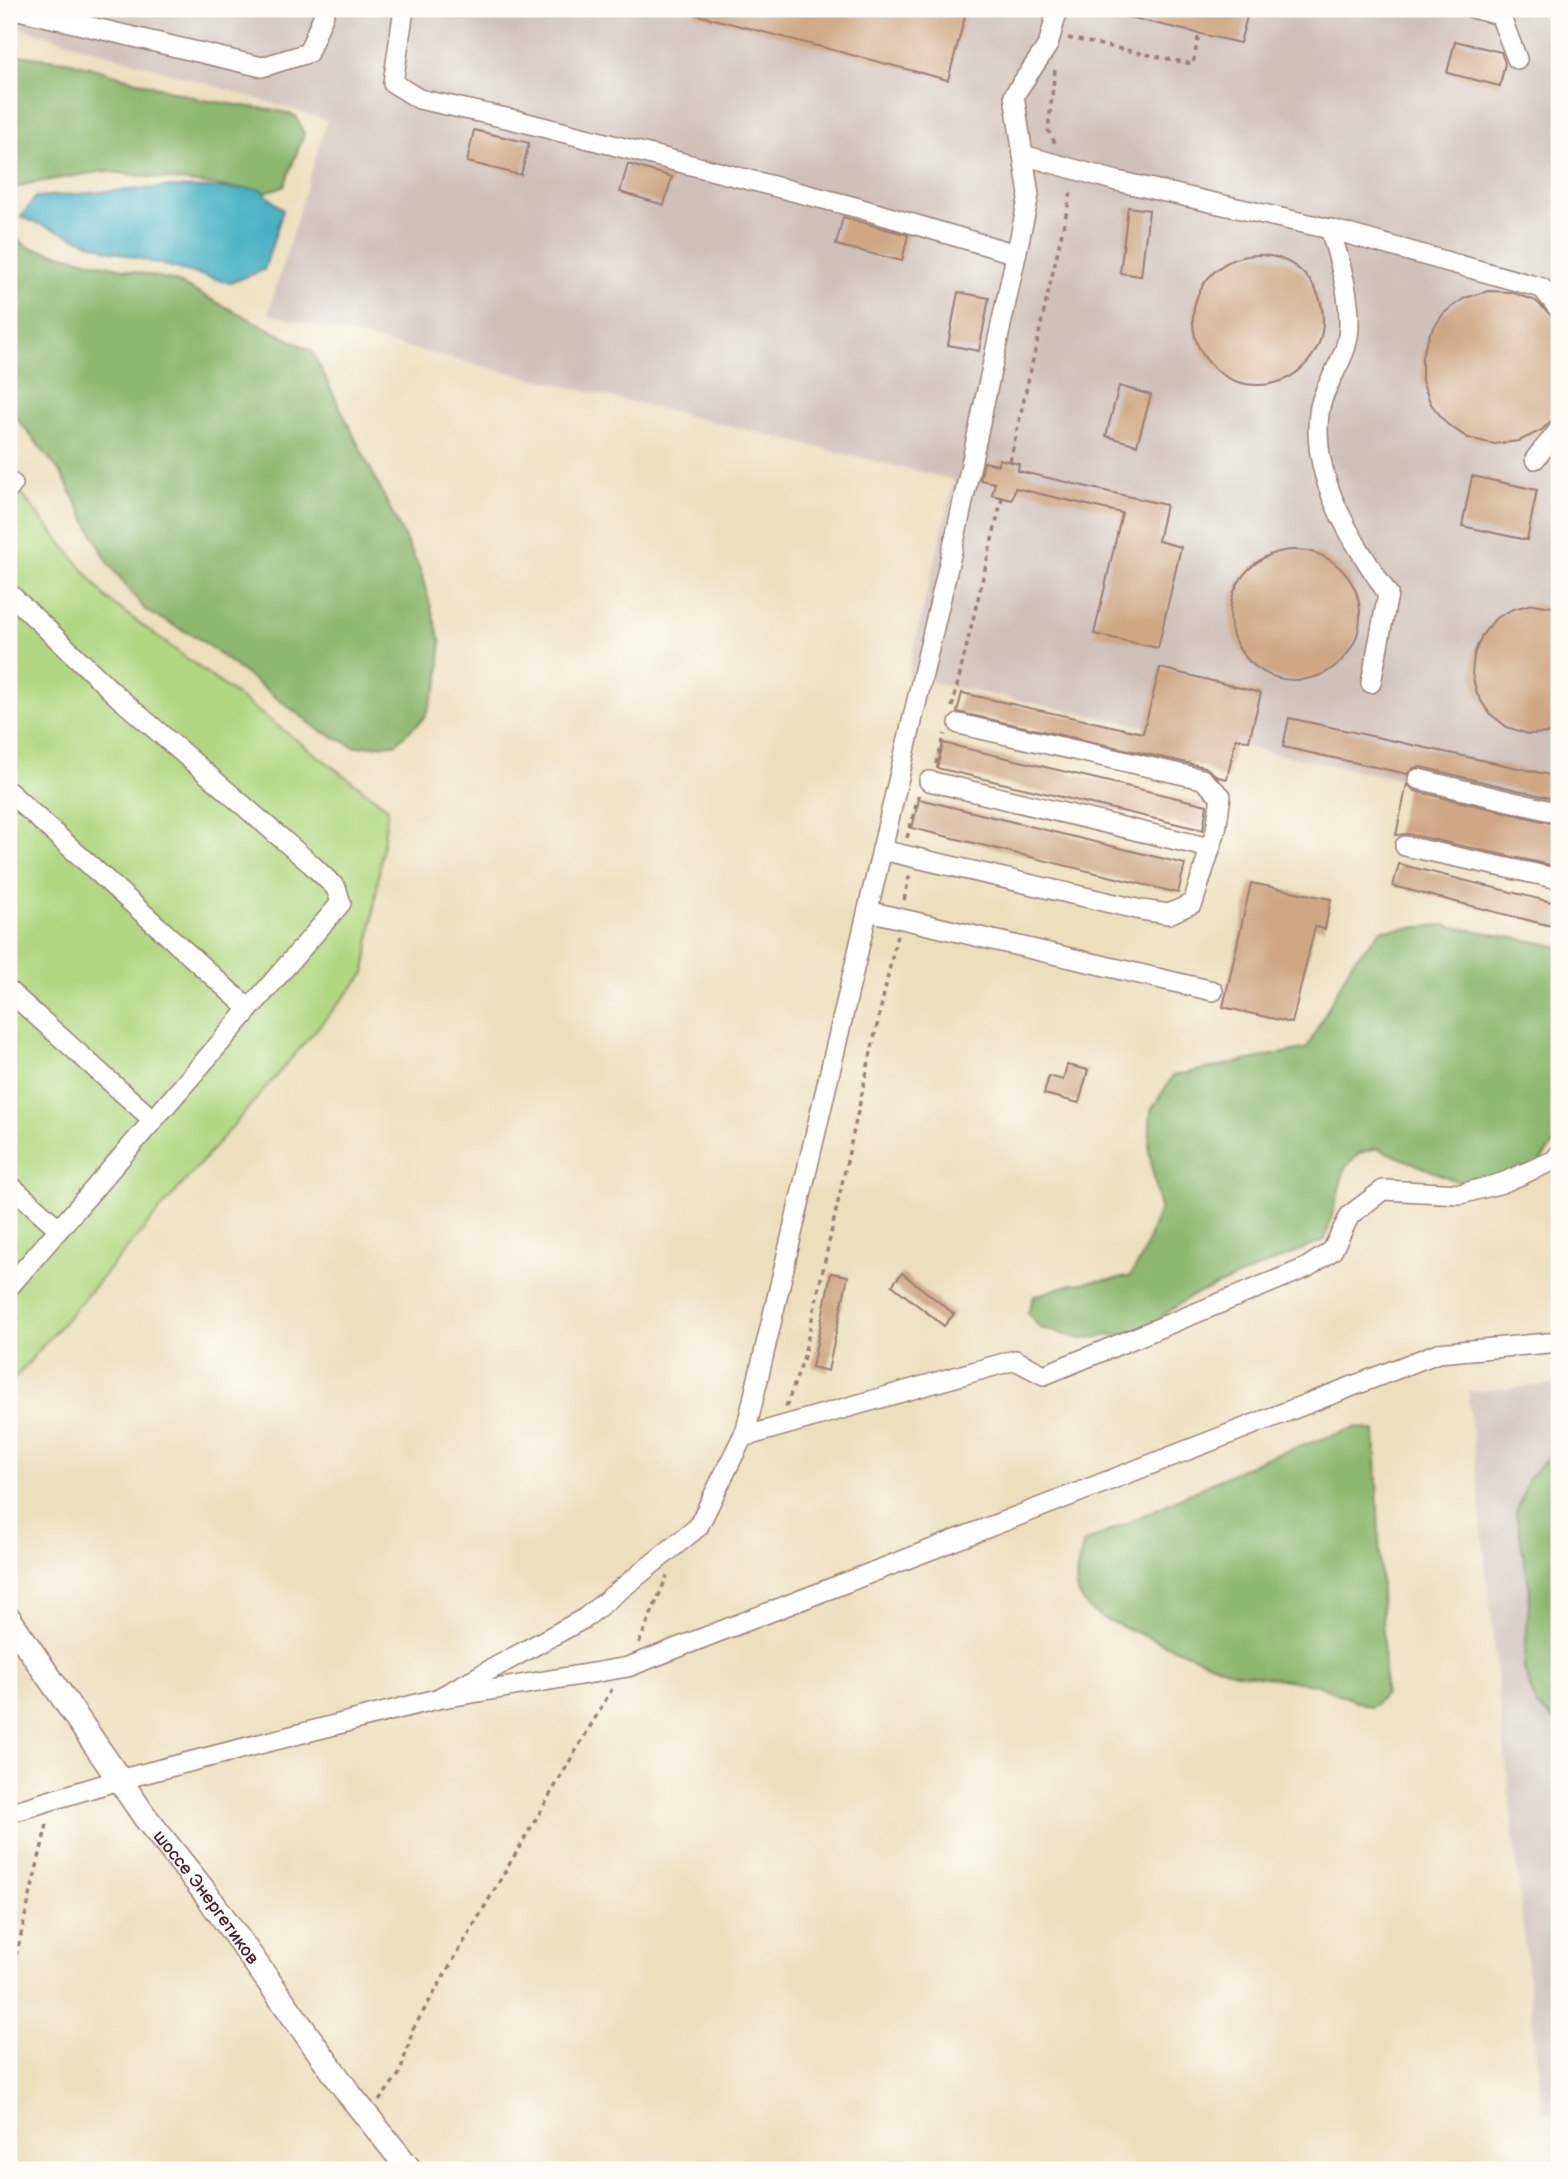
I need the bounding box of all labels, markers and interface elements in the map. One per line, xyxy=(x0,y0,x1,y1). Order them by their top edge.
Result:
street label: шоссе Энергетиков xyxy=(149,1826,263,1969)

